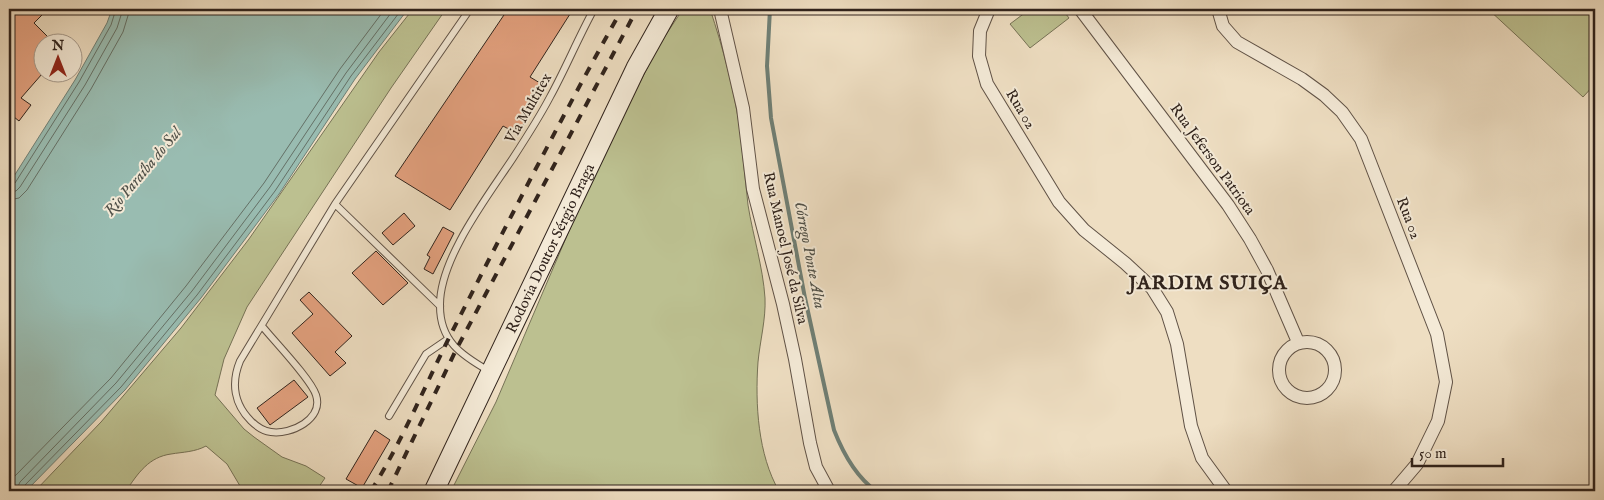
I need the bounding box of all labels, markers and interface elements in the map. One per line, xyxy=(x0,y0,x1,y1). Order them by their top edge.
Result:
north arrow xyxy=(32,32,82,82)
text: N xyxy=(51,37,64,55)
street label: Via Multitex xyxy=(500,69,556,148)
street label: Rua 02 xyxy=(1001,86,1040,133)
street label: Rua Jeferson Patriota xyxy=(1166,100,1260,219)
water label: Rio Paraíba do Sul xyxy=(101,123,187,221)
street label: Rodovia Doutor Sérgio Braga xyxy=(502,160,599,336)
street label: Rua Manoel José da Silva xyxy=(759,170,812,327)
street label: Rua 02 xyxy=(1392,195,1425,242)
water label: Córrego Ponte Alta xyxy=(789,200,829,311)
district label: JARDIM SUIÇA xyxy=(1125,271,1288,296)
scale bar xyxy=(1412,435,1503,467)
text: 50 m xyxy=(1419,444,1447,463)

